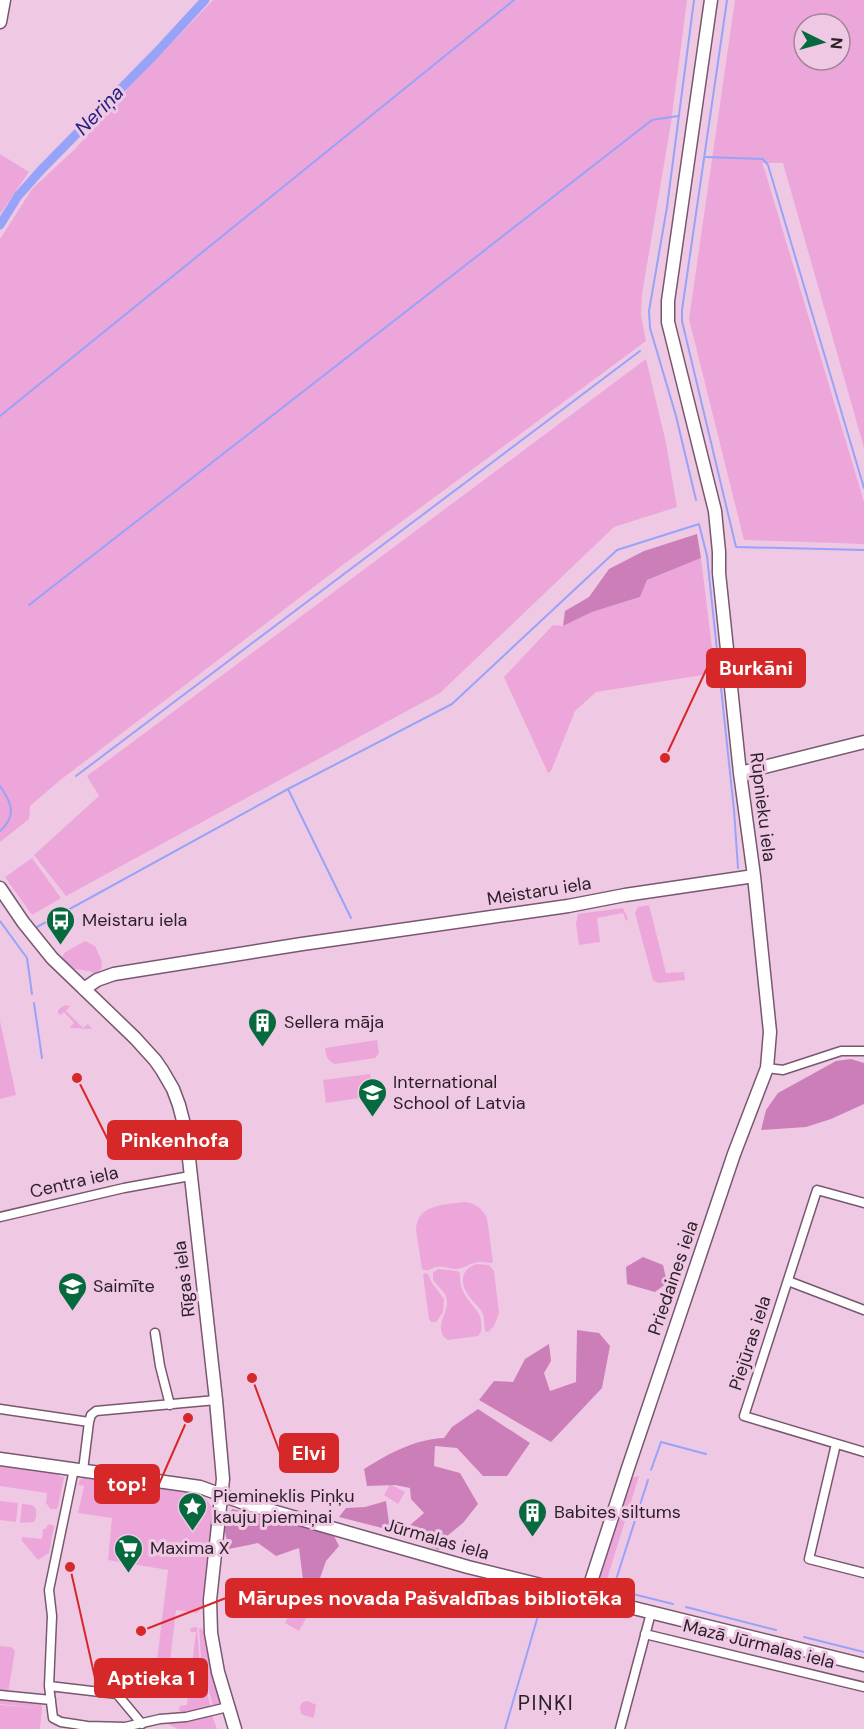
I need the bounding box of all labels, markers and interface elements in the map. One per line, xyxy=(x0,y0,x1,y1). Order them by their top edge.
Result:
north arrow xyxy=(792,12,852,72)
text: N xyxy=(825,37,847,50)
water label: Neriņa xyxy=(69,79,129,141)
callout: Burkāni xyxy=(707,649,805,687)
text: Burkāni xyxy=(719,655,793,681)
street label: Rūpnieku iela xyxy=(744,751,782,863)
street label: Meistaru iela xyxy=(485,871,593,911)
bus stop icon: Meistaru iela xyxy=(45,904,77,946)
place label: Meistaru iela xyxy=(82,908,187,932)
building icon: Sellera māja xyxy=(247,1006,279,1048)
place label: Sellera māja xyxy=(284,1010,384,1034)
place label: International School of Latvia xyxy=(393,1070,526,1115)
school or university icon: International School of Latvia xyxy=(356,1076,388,1118)
callout: Pinkenhofa xyxy=(108,1121,241,1159)
text: Pinkenhofa xyxy=(121,1127,229,1153)
street label: Centra iela xyxy=(27,1160,121,1204)
street label: Priedaines iela xyxy=(642,1217,704,1339)
street label: Rīgas iela xyxy=(167,1239,201,1319)
school or university icon: Saimīte xyxy=(56,1270,88,1312)
place label: Saimīte xyxy=(93,1274,155,1298)
street label: Piejūras iela xyxy=(723,1293,777,1393)
callout: Elvi xyxy=(280,1434,338,1472)
text: Elvi xyxy=(292,1440,326,1466)
callout: top! xyxy=(95,1465,159,1503)
text: top! xyxy=(107,1471,147,1497)
place label: Piemineklis Piņķu kauju piemiņai xyxy=(213,1484,355,1529)
place icon: Piemineklis Piņķu kauju piemiņai xyxy=(176,1490,208,1532)
building icon: Babites siltums xyxy=(517,1496,549,1538)
place label: Babites siltums xyxy=(554,1500,681,1524)
street label: Jūrmalas iela xyxy=(382,1513,492,1565)
supermarket icon: Maxima X xyxy=(113,1532,145,1574)
place label: Maxima X xyxy=(150,1536,230,1560)
callout: Mārupes novada Pašvaldības bibliotēka xyxy=(226,1579,634,1617)
text: Mārupes novada Pašvaldības bibliotēka xyxy=(238,1585,622,1611)
street label: Mazā Jūrmalas iela xyxy=(681,1614,837,1674)
callout: Aptieka 1 xyxy=(95,1659,207,1697)
text: Aptieka 1 xyxy=(107,1665,195,1691)
district label: PIŅĶI xyxy=(518,1689,574,1717)

